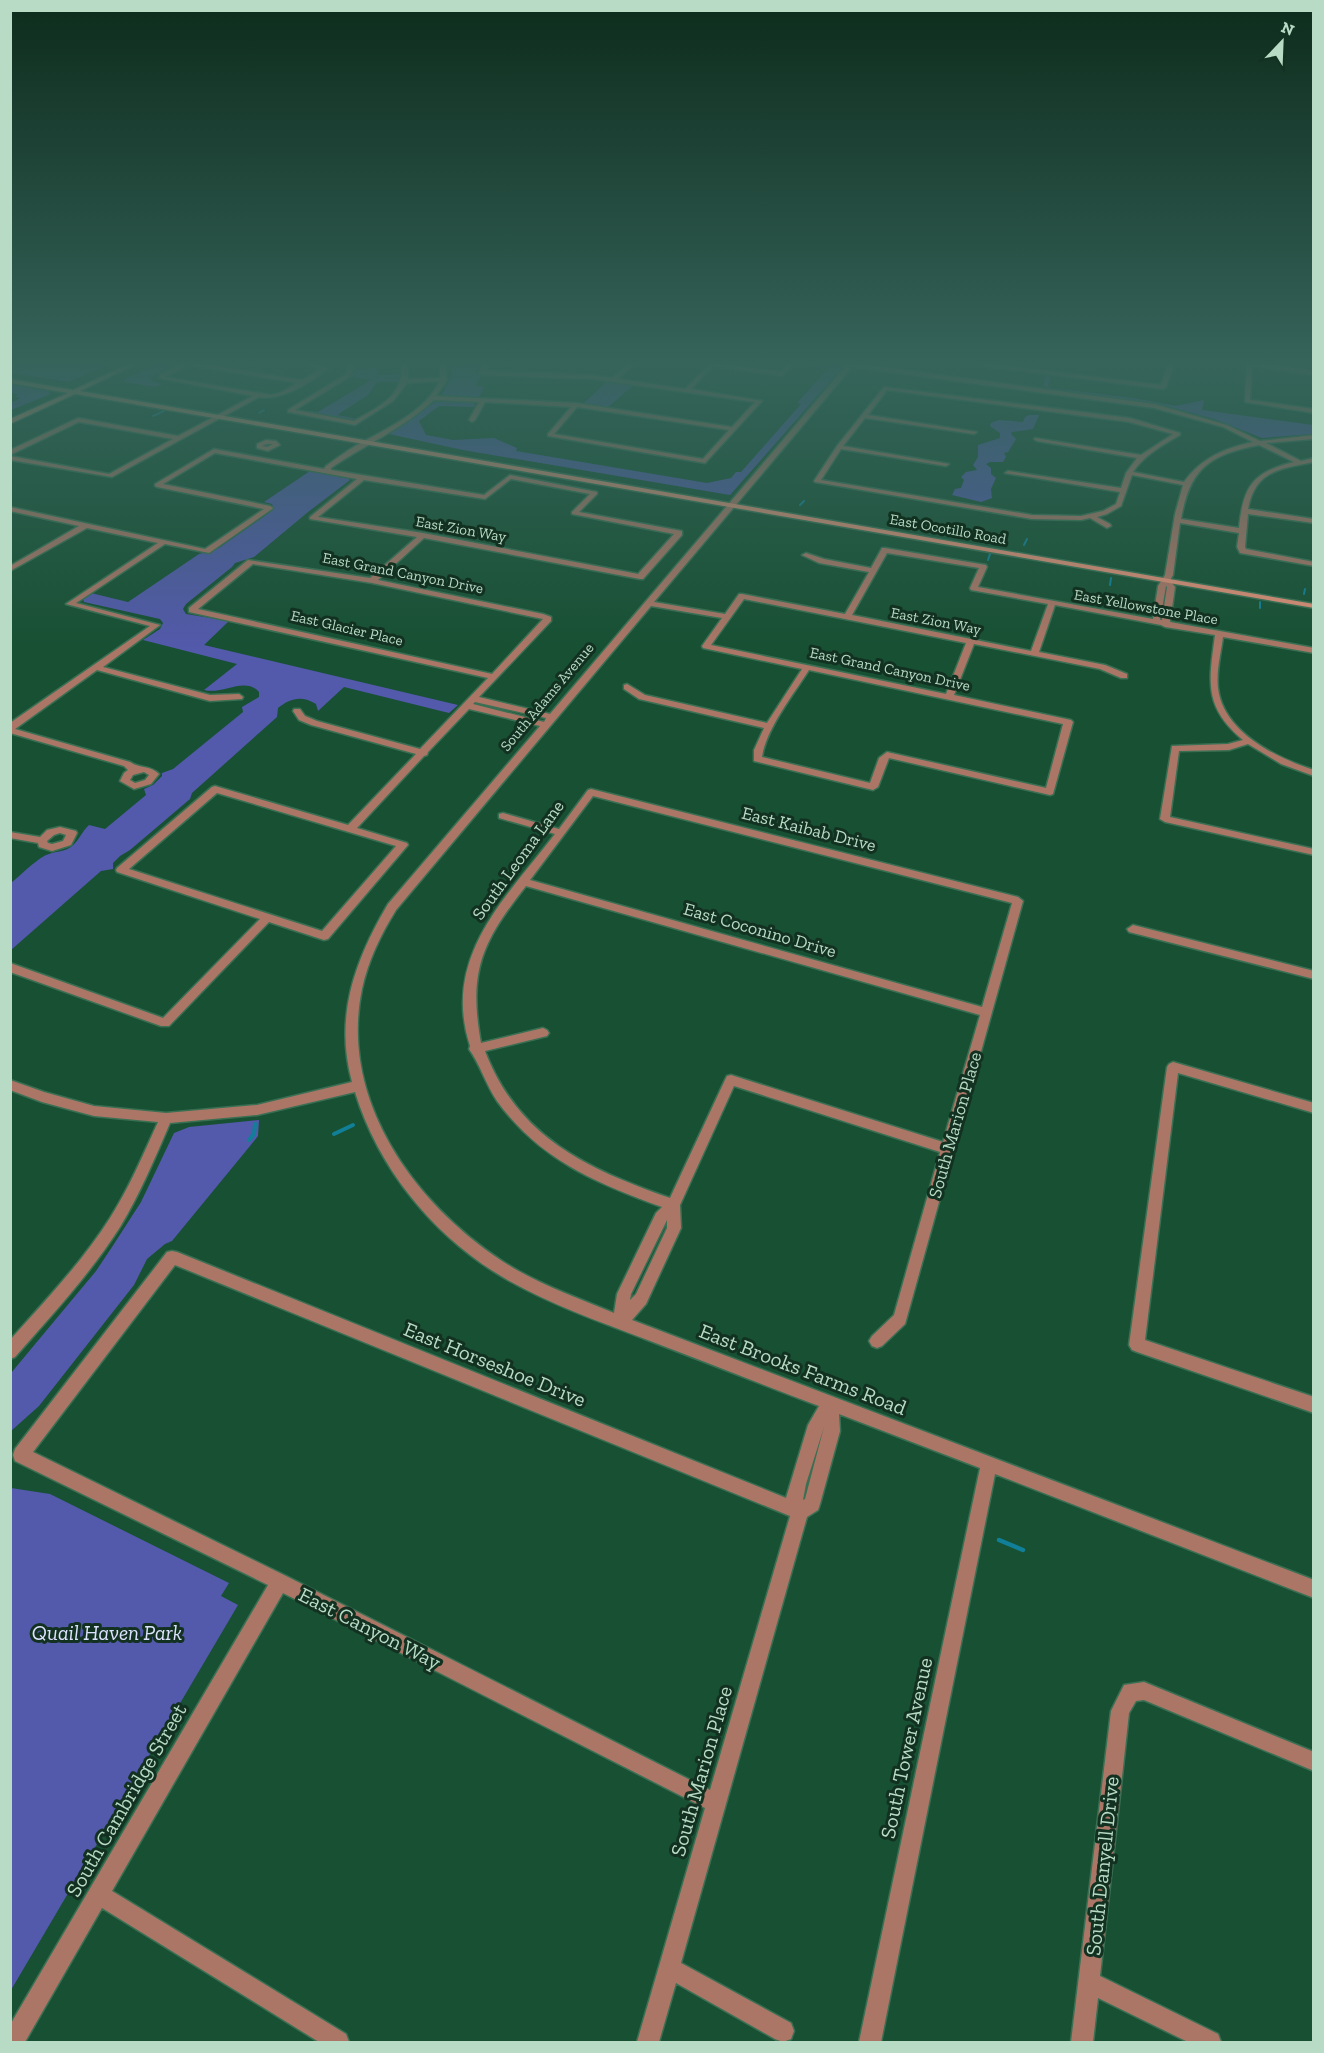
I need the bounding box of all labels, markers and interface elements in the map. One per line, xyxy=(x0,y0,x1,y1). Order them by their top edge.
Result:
north arrow xyxy=(1252,12,1312,72)
text: N xyxy=(1278,18,1297,40)
street label: East Ocotillo Road xyxy=(888,510,1009,548)
street label: East Zion Way xyxy=(414,512,508,546)
street label: East Grand Canyon Drive xyxy=(321,549,485,597)
street label: East Yellowstone Place xyxy=(1073,585,1219,629)
street label: East Zion Way xyxy=(889,603,983,639)
street label: East Glacier Place xyxy=(289,606,405,650)
street label: South Adams Avenue xyxy=(496,639,598,755)
street label: East Grand Canyon Drive xyxy=(808,643,972,695)
street label: South Leoma Lane xyxy=(467,796,569,924)
street label: East Kaibab Drive xyxy=(740,802,878,856)
street label: East Coconino Drive xyxy=(681,898,839,962)
street label: South Marion Place xyxy=(924,1049,986,1201)
street label: East Horseshoe Drive xyxy=(400,1316,590,1412)
street label: East Brooks Farms Road xyxy=(696,1318,911,1420)
street label: East Canyon Way xyxy=(295,1581,445,1675)
park label: Quail Haven Park xyxy=(32,1620,182,1645)
street label: South Tower Avenue xyxy=(875,1655,937,1841)
street label: South Marion Place xyxy=(665,1683,737,1859)
street label: South Cambridge Street xyxy=(61,1699,192,1901)
street label: South Danyell Drive xyxy=(1080,1775,1124,1957)

